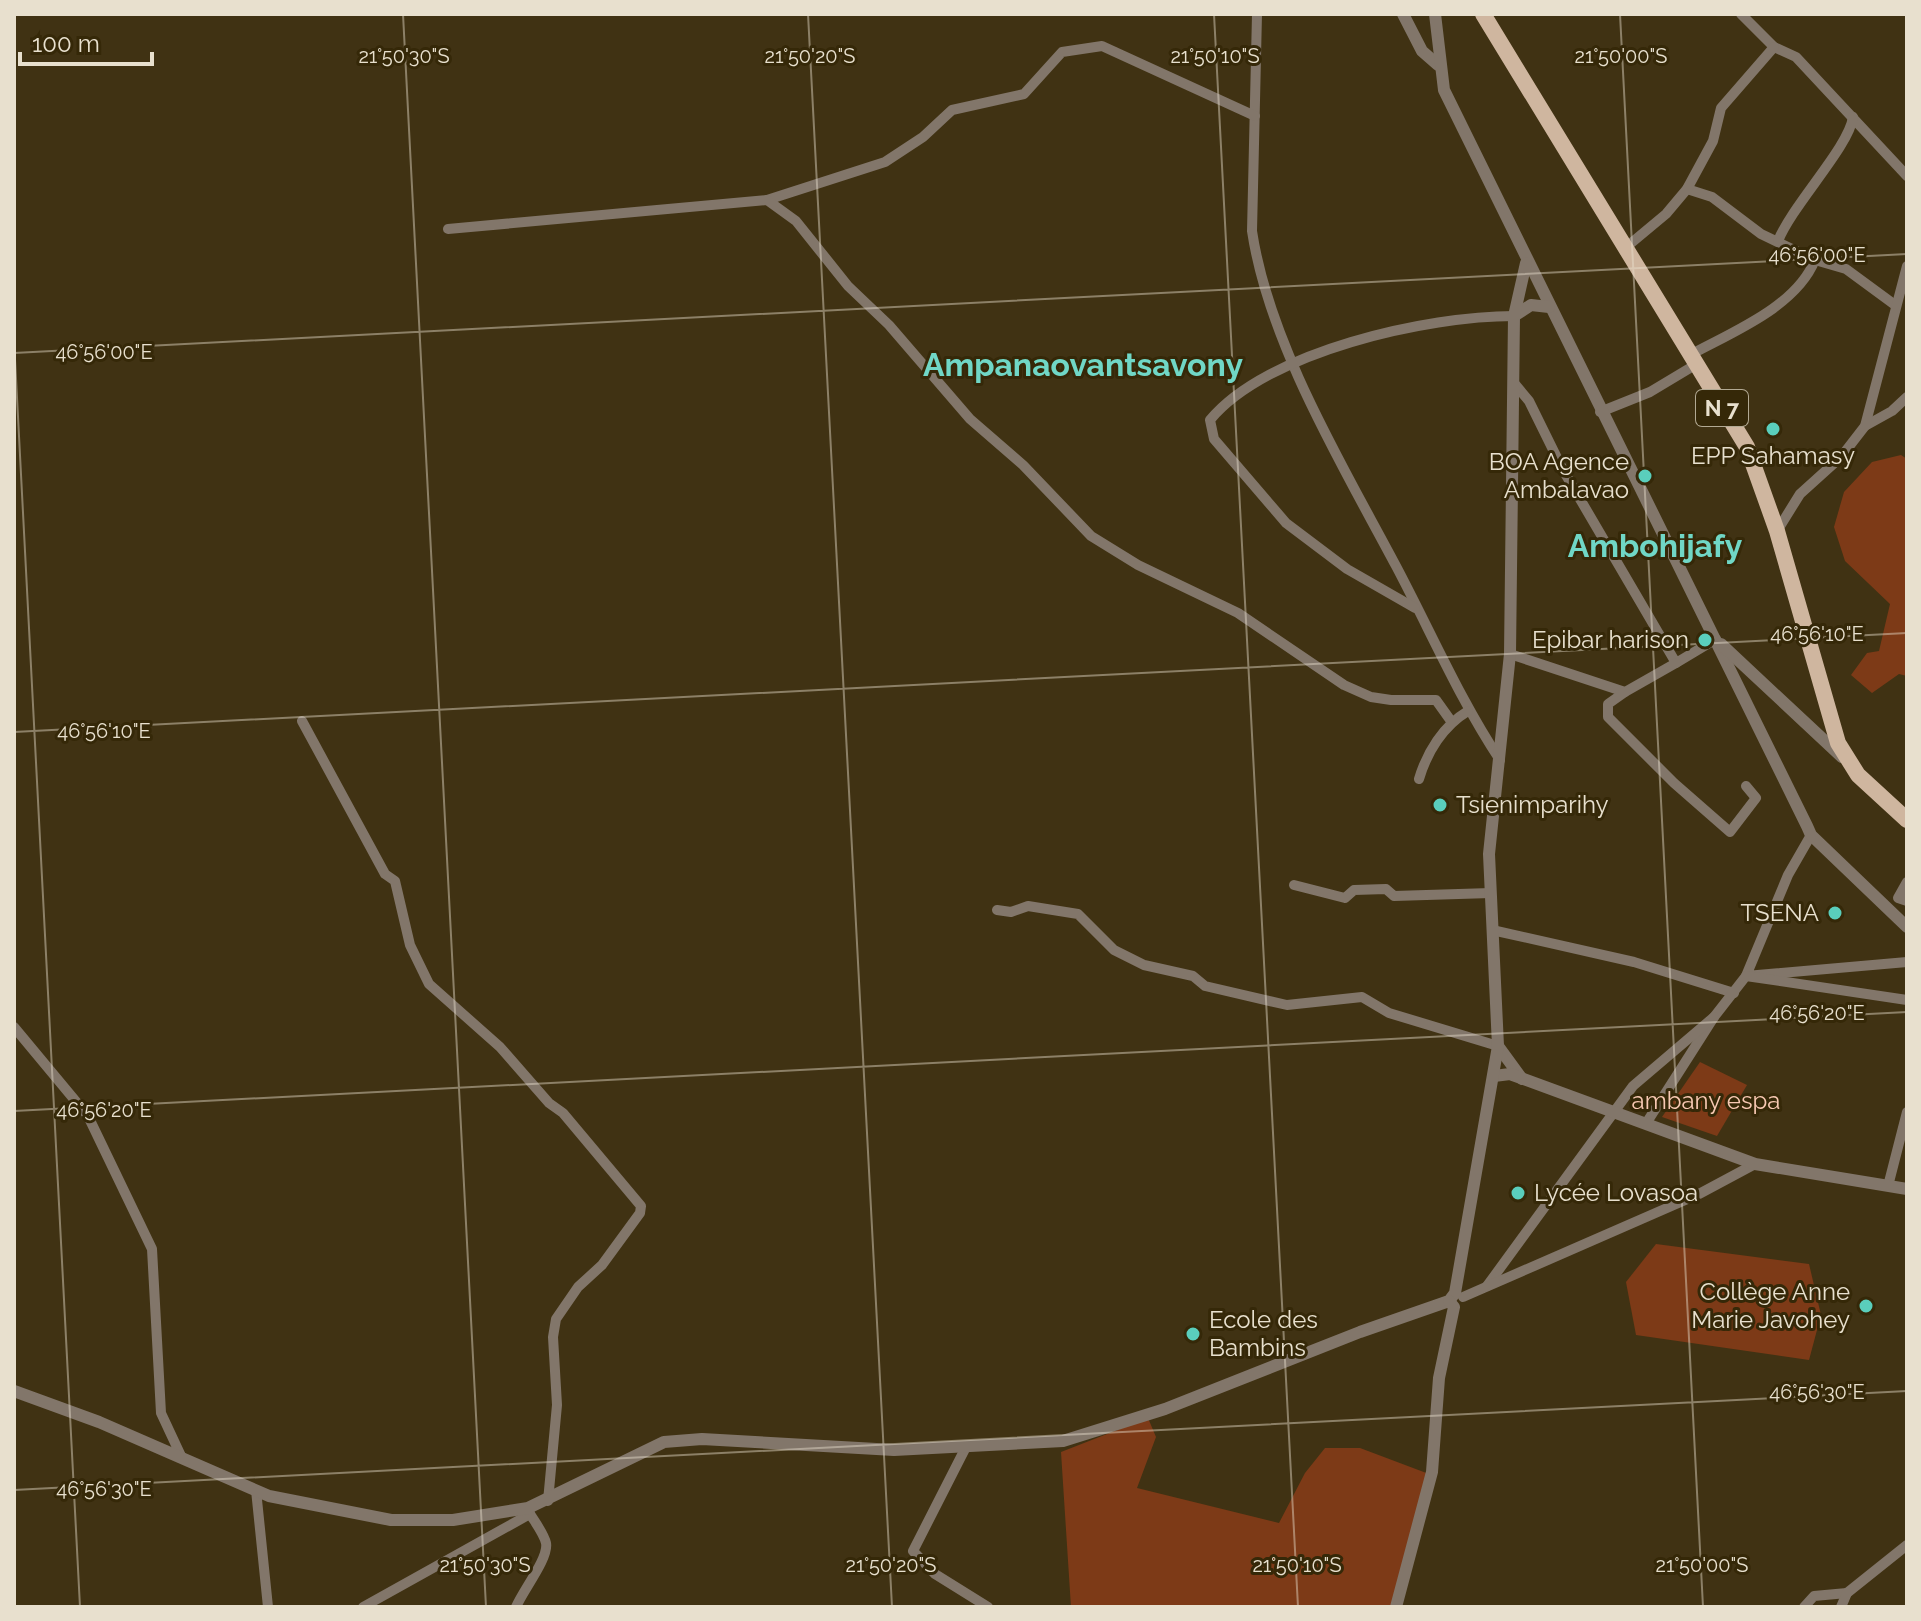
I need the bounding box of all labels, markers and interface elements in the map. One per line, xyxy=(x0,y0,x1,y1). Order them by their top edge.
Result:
scale bar xyxy=(20,16,152,66)
text: 100 m xyxy=(32,29,100,58)
text: 21°50'30"S xyxy=(358,44,450,68)
text: 21°50'20"S xyxy=(764,44,856,68)
text: 21°50'10"S xyxy=(1170,44,1260,68)
text: 21°50'00"S xyxy=(1575,44,1667,68)
text: 46°56'00"E xyxy=(1768,243,1866,267)
text: 46°56'00"E xyxy=(55,340,153,364)
district label: Ampanaovantsavony xyxy=(923,346,1243,383)
road number: N 7 xyxy=(1696,390,1748,426)
marker: EPP Sahamasy xyxy=(1764,420,1782,438)
place label: EPP Sahamasy xyxy=(1691,441,1855,470)
place label: BOA Agence Ambalavao xyxy=(1489,447,1629,504)
marker: BOA Agence Ambalavao xyxy=(1636,467,1654,485)
district label: Ambohijafy xyxy=(1568,527,1743,564)
text: 46°56'10"E xyxy=(1770,622,1864,646)
place label: Epibar harison xyxy=(1532,625,1689,654)
marker: Epibar harison xyxy=(1696,631,1714,649)
text: 46°56'10"E xyxy=(57,719,151,743)
place label: Tsienimparihy xyxy=(1456,790,1609,819)
marker: Tsienimparihy xyxy=(1431,796,1449,814)
place label: TSENA xyxy=(1740,898,1819,927)
marker: TSENA xyxy=(1826,904,1844,922)
text: 46°56'20"E xyxy=(1769,1001,1865,1025)
park label: ambany espa xyxy=(1632,1086,1780,1115)
text: 46°56'20"E xyxy=(56,1098,152,1122)
place label: Lycée Lovasoa xyxy=(1534,1178,1698,1207)
marker: Lycée Lovasoa xyxy=(1509,1184,1527,1202)
place label: Collège Anne Marie Javohey xyxy=(1691,1277,1850,1334)
marker: Collège Anne Marie Javohey xyxy=(1857,1297,1875,1315)
place label: Ecole des Bambins xyxy=(1209,1305,1318,1362)
marker: Ecole des Bambins xyxy=(1184,1325,1202,1343)
text: 46°56'30"E xyxy=(1769,1380,1865,1404)
text: 46°56'30"E xyxy=(56,1477,152,1501)
text: 21°50'30"S xyxy=(439,1553,531,1577)
text: 21°50'20"S xyxy=(845,1553,937,1577)
text: 21°50'10"S xyxy=(1252,1553,1342,1577)
text: 21°50'00"S xyxy=(1656,1553,1748,1577)

